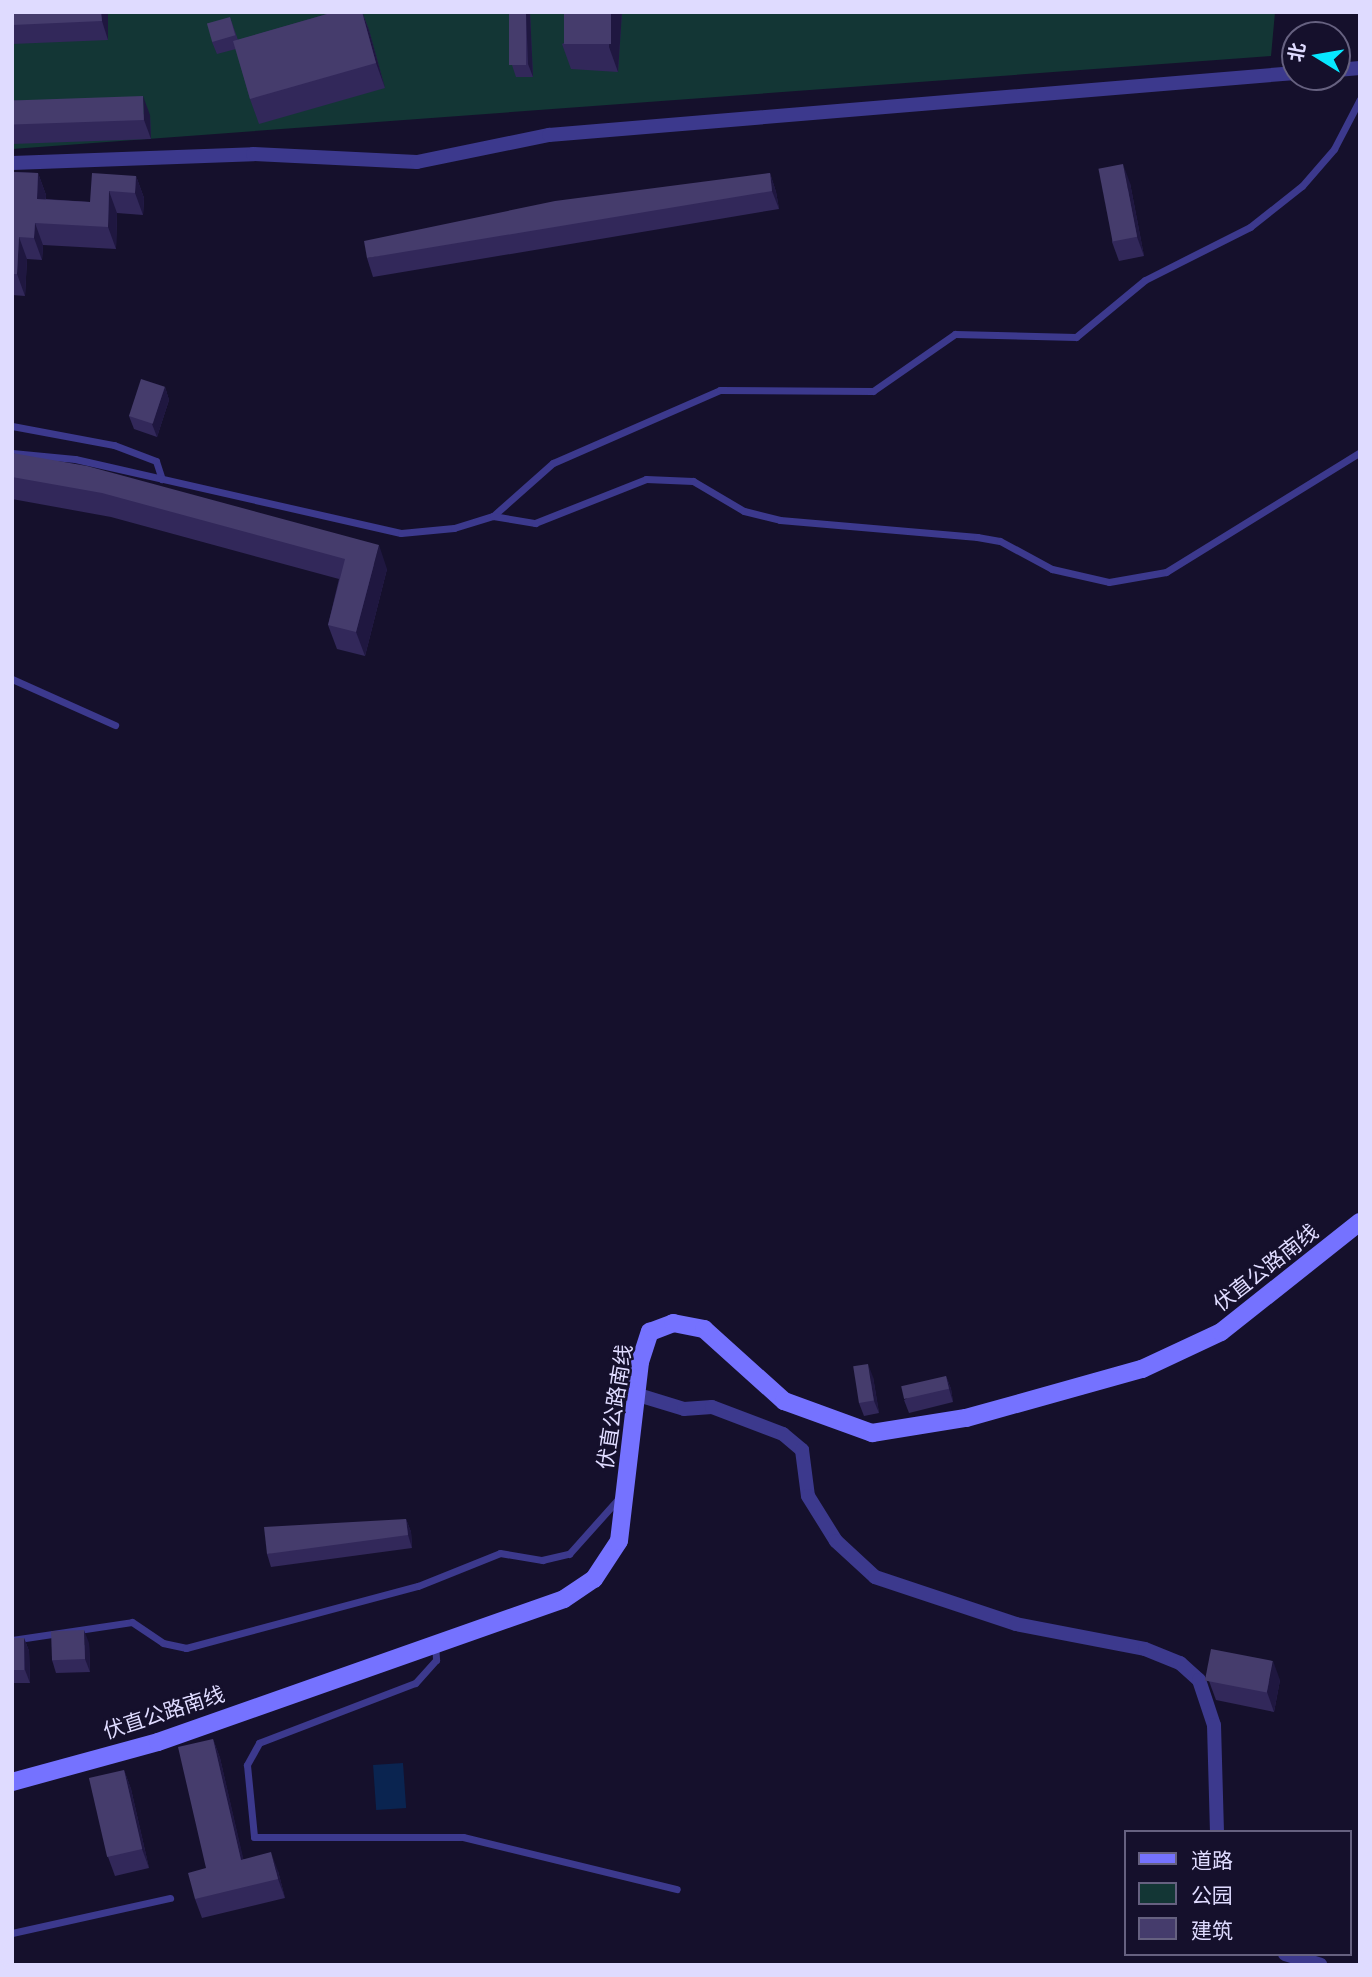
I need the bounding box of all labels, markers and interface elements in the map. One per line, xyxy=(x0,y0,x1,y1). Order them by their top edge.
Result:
north arrow xyxy=(1281,21,1351,91)
text: 北 xyxy=(1285,41,1309,64)
street label: 伏直公路南线 xyxy=(1209,1219,1323,1317)
street label: 伏直公路南线 xyxy=(593,1343,637,1471)
street label: 伏直公路南线 xyxy=(100,1682,228,1744)
legend xyxy=(1124,1830,1351,1956)
text: 道路 xyxy=(1191,1849,1233,1872)
text: 公园 xyxy=(1191,1884,1233,1907)
text: 建筑 xyxy=(1191,1919,1233,1942)

